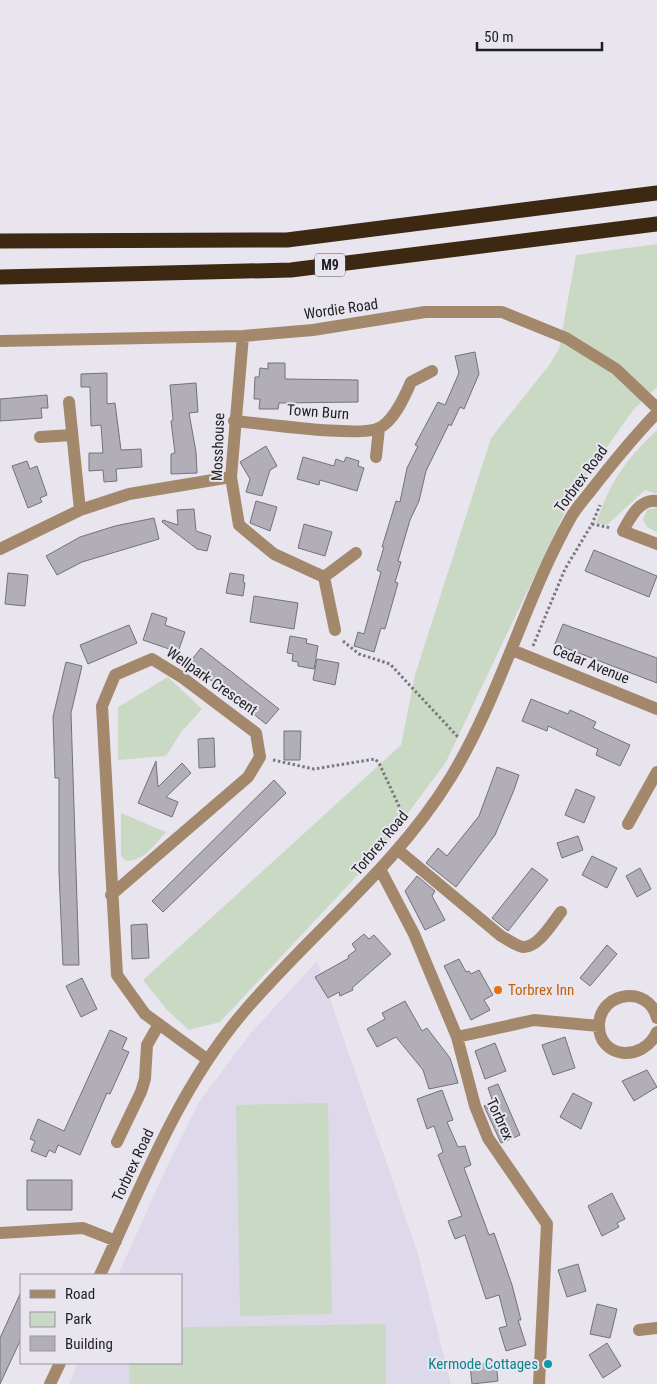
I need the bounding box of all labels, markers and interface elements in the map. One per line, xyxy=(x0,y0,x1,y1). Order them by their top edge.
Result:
scale bar xyxy=(477,20,602,52)
text: 50 m xyxy=(484,28,514,46)
road number: M9 xyxy=(315,254,345,276)
street label: Wordie Road xyxy=(303,295,379,323)
street label: Town Burn xyxy=(286,401,350,423)
street label: Mosshouse xyxy=(208,412,228,482)
street label: Torbrex Road xyxy=(551,442,611,516)
street label: Cedar Avenue xyxy=(550,640,632,688)
street label: Wellpark Crescent xyxy=(163,643,261,719)
street label: Torbrex Road xyxy=(348,807,412,879)
place label: Torbrex Inn xyxy=(508,981,574,999)
marker: Torbrex Inn xyxy=(492,984,504,996)
street label: Torbrex xyxy=(482,1095,518,1143)
street label: Torbrex Road xyxy=(108,1126,158,1204)
legend xyxy=(20,1274,182,1364)
text: Road xyxy=(65,1285,95,1303)
text: Park xyxy=(65,1310,92,1328)
text: Building xyxy=(65,1335,113,1353)
place label: Kermode Cottages xyxy=(428,1355,538,1373)
marker: Kermode Cottages xyxy=(542,1358,554,1370)

